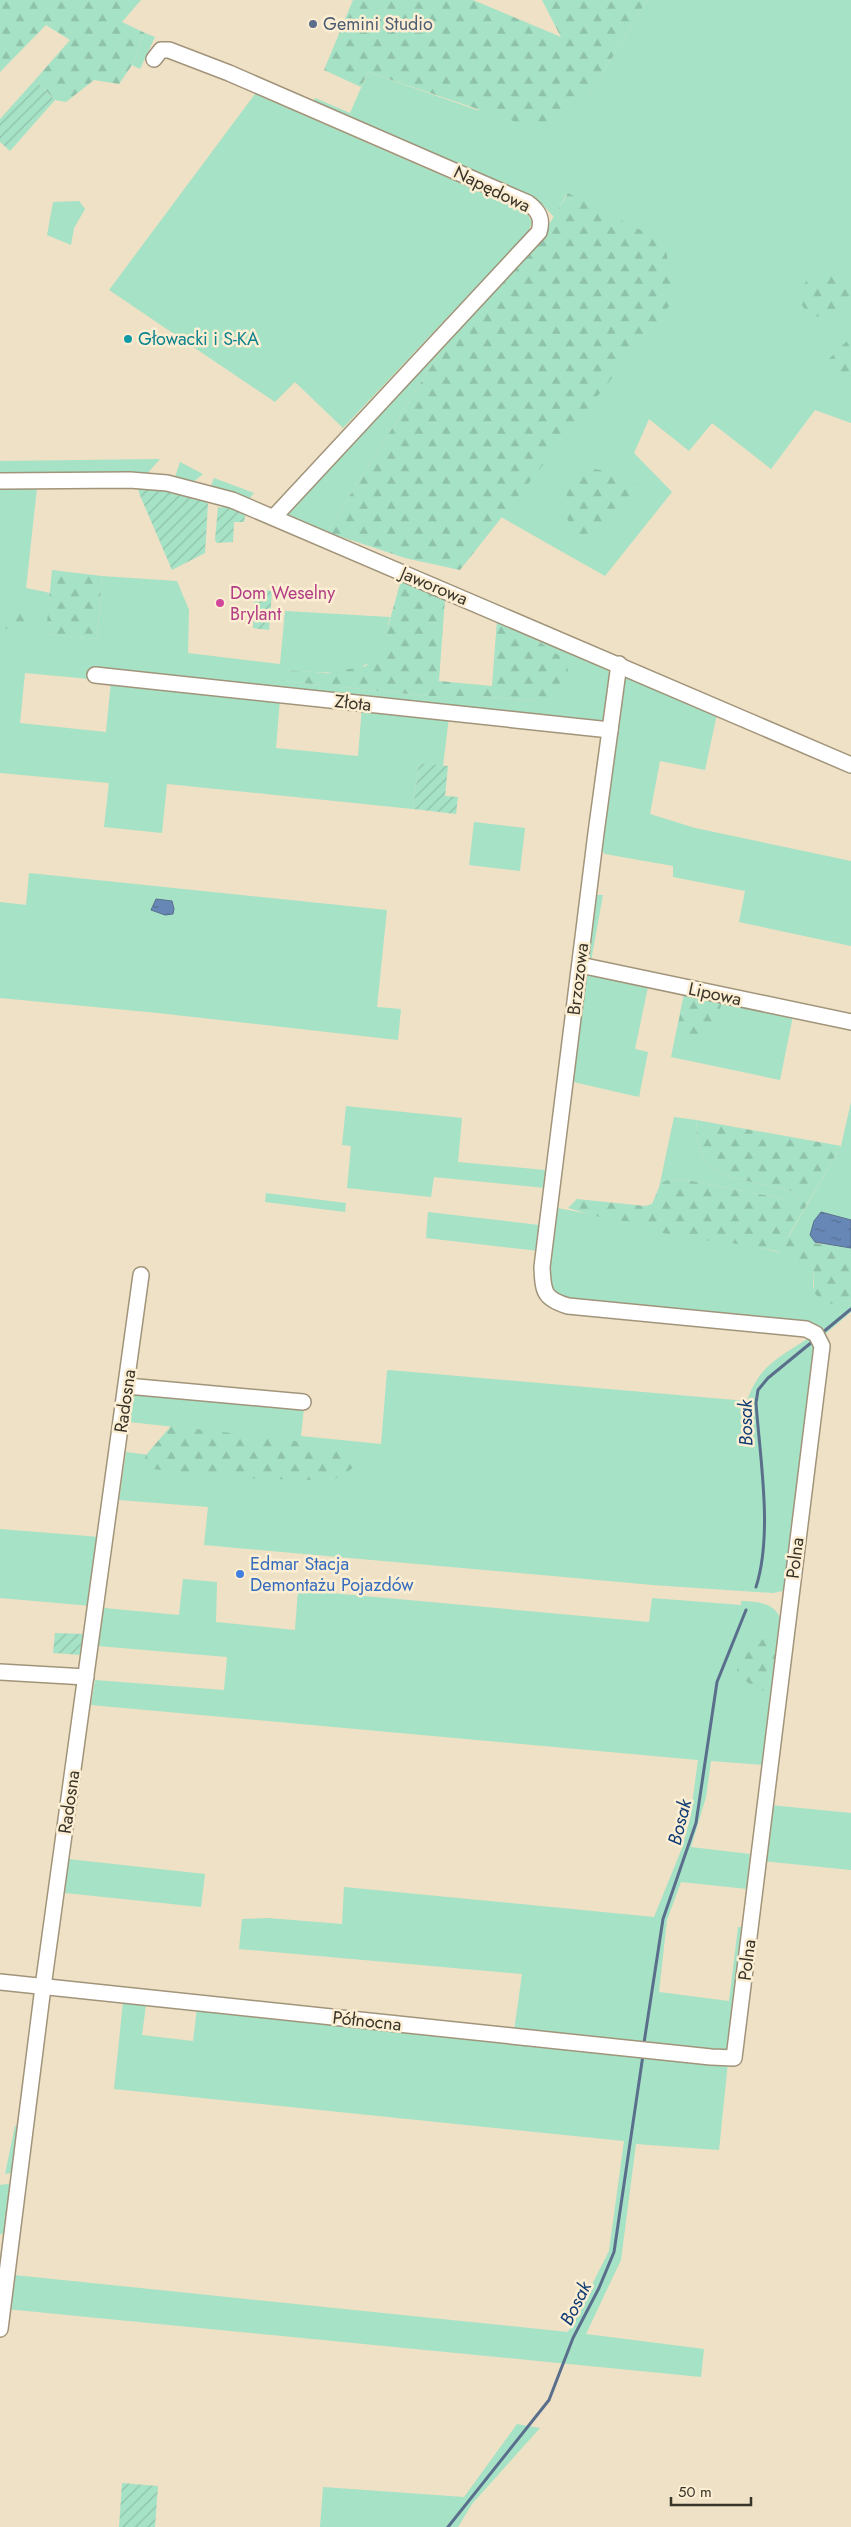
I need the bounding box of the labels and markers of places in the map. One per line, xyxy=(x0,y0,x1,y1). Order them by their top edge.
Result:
place label: Gemini Studio xyxy=(323,11,433,37)
marker: Gemini Studio xyxy=(307,18,319,30)
place label: Głowacki i S-KA xyxy=(138,326,259,352)
marker: Głowacki i S-KA xyxy=(122,333,134,345)
place label: Dom Weselny Brylant xyxy=(230,580,335,627)
marker: Dom Weselny Brylant xyxy=(214,597,226,609)
place label: Edmar Stacja Demontażu Pojazdów xyxy=(250,1551,414,1598)
marker: Edmar Stacja Demontażu Pojazdów xyxy=(234,1568,246,1580)

